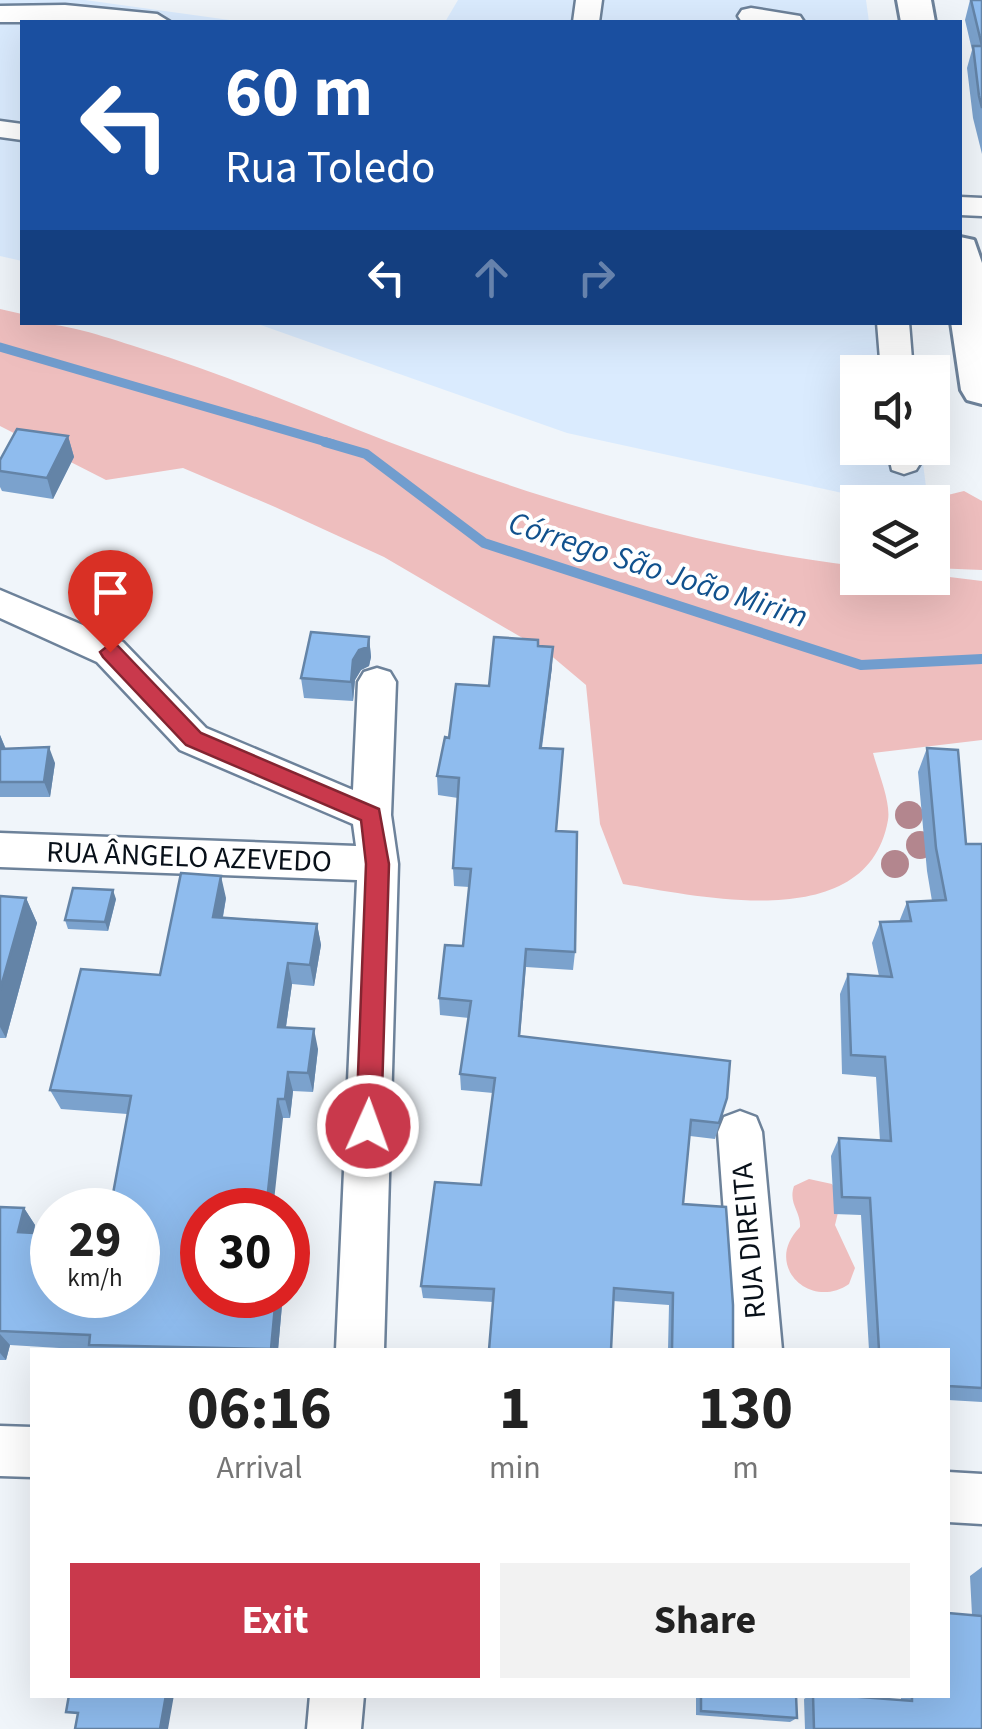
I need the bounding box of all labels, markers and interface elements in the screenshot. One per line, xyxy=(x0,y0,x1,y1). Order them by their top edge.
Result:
text: 60 m xyxy=(225,43,373,143)
icon: left xyxy=(60,60,190,190)
text: Rua Toledo xyxy=(225,136,435,200)
icon: left xyxy=(359,250,414,305)
icon: ahead xyxy=(464,250,519,305)
icon: right xyxy=(569,250,624,305)
map controls xyxy=(840,355,950,595)
button: sound xyxy=(840,355,950,465)
button: layers xyxy=(840,485,950,595)
water label: Córrego São João Mirim xyxy=(502,500,814,640)
pin xyxy=(68,550,153,653)
icon: arrive xyxy=(83,565,138,620)
street label: RUA ÂNGELO AZEVEDO xyxy=(46,831,332,883)
position arrow xyxy=(316,1074,420,1178)
street label: RUA DIREITA xyxy=(721,1160,777,1321)
speed limit sign: 30 xyxy=(180,1188,310,1318)
text: 29 xyxy=(69,1205,121,1276)
text: km/h xyxy=(67,1260,123,1296)
text: 06:16 xyxy=(187,1367,332,1452)
text: 1 xyxy=(499,1367,531,1452)
text: 130 xyxy=(698,1367,793,1452)
text: Arrival xyxy=(216,1445,302,1491)
text: min xyxy=(489,1445,541,1491)
text: m xyxy=(732,1445,759,1491)
button: Exit xyxy=(70,1563,480,1678)
button: Share xyxy=(500,1563,910,1678)

